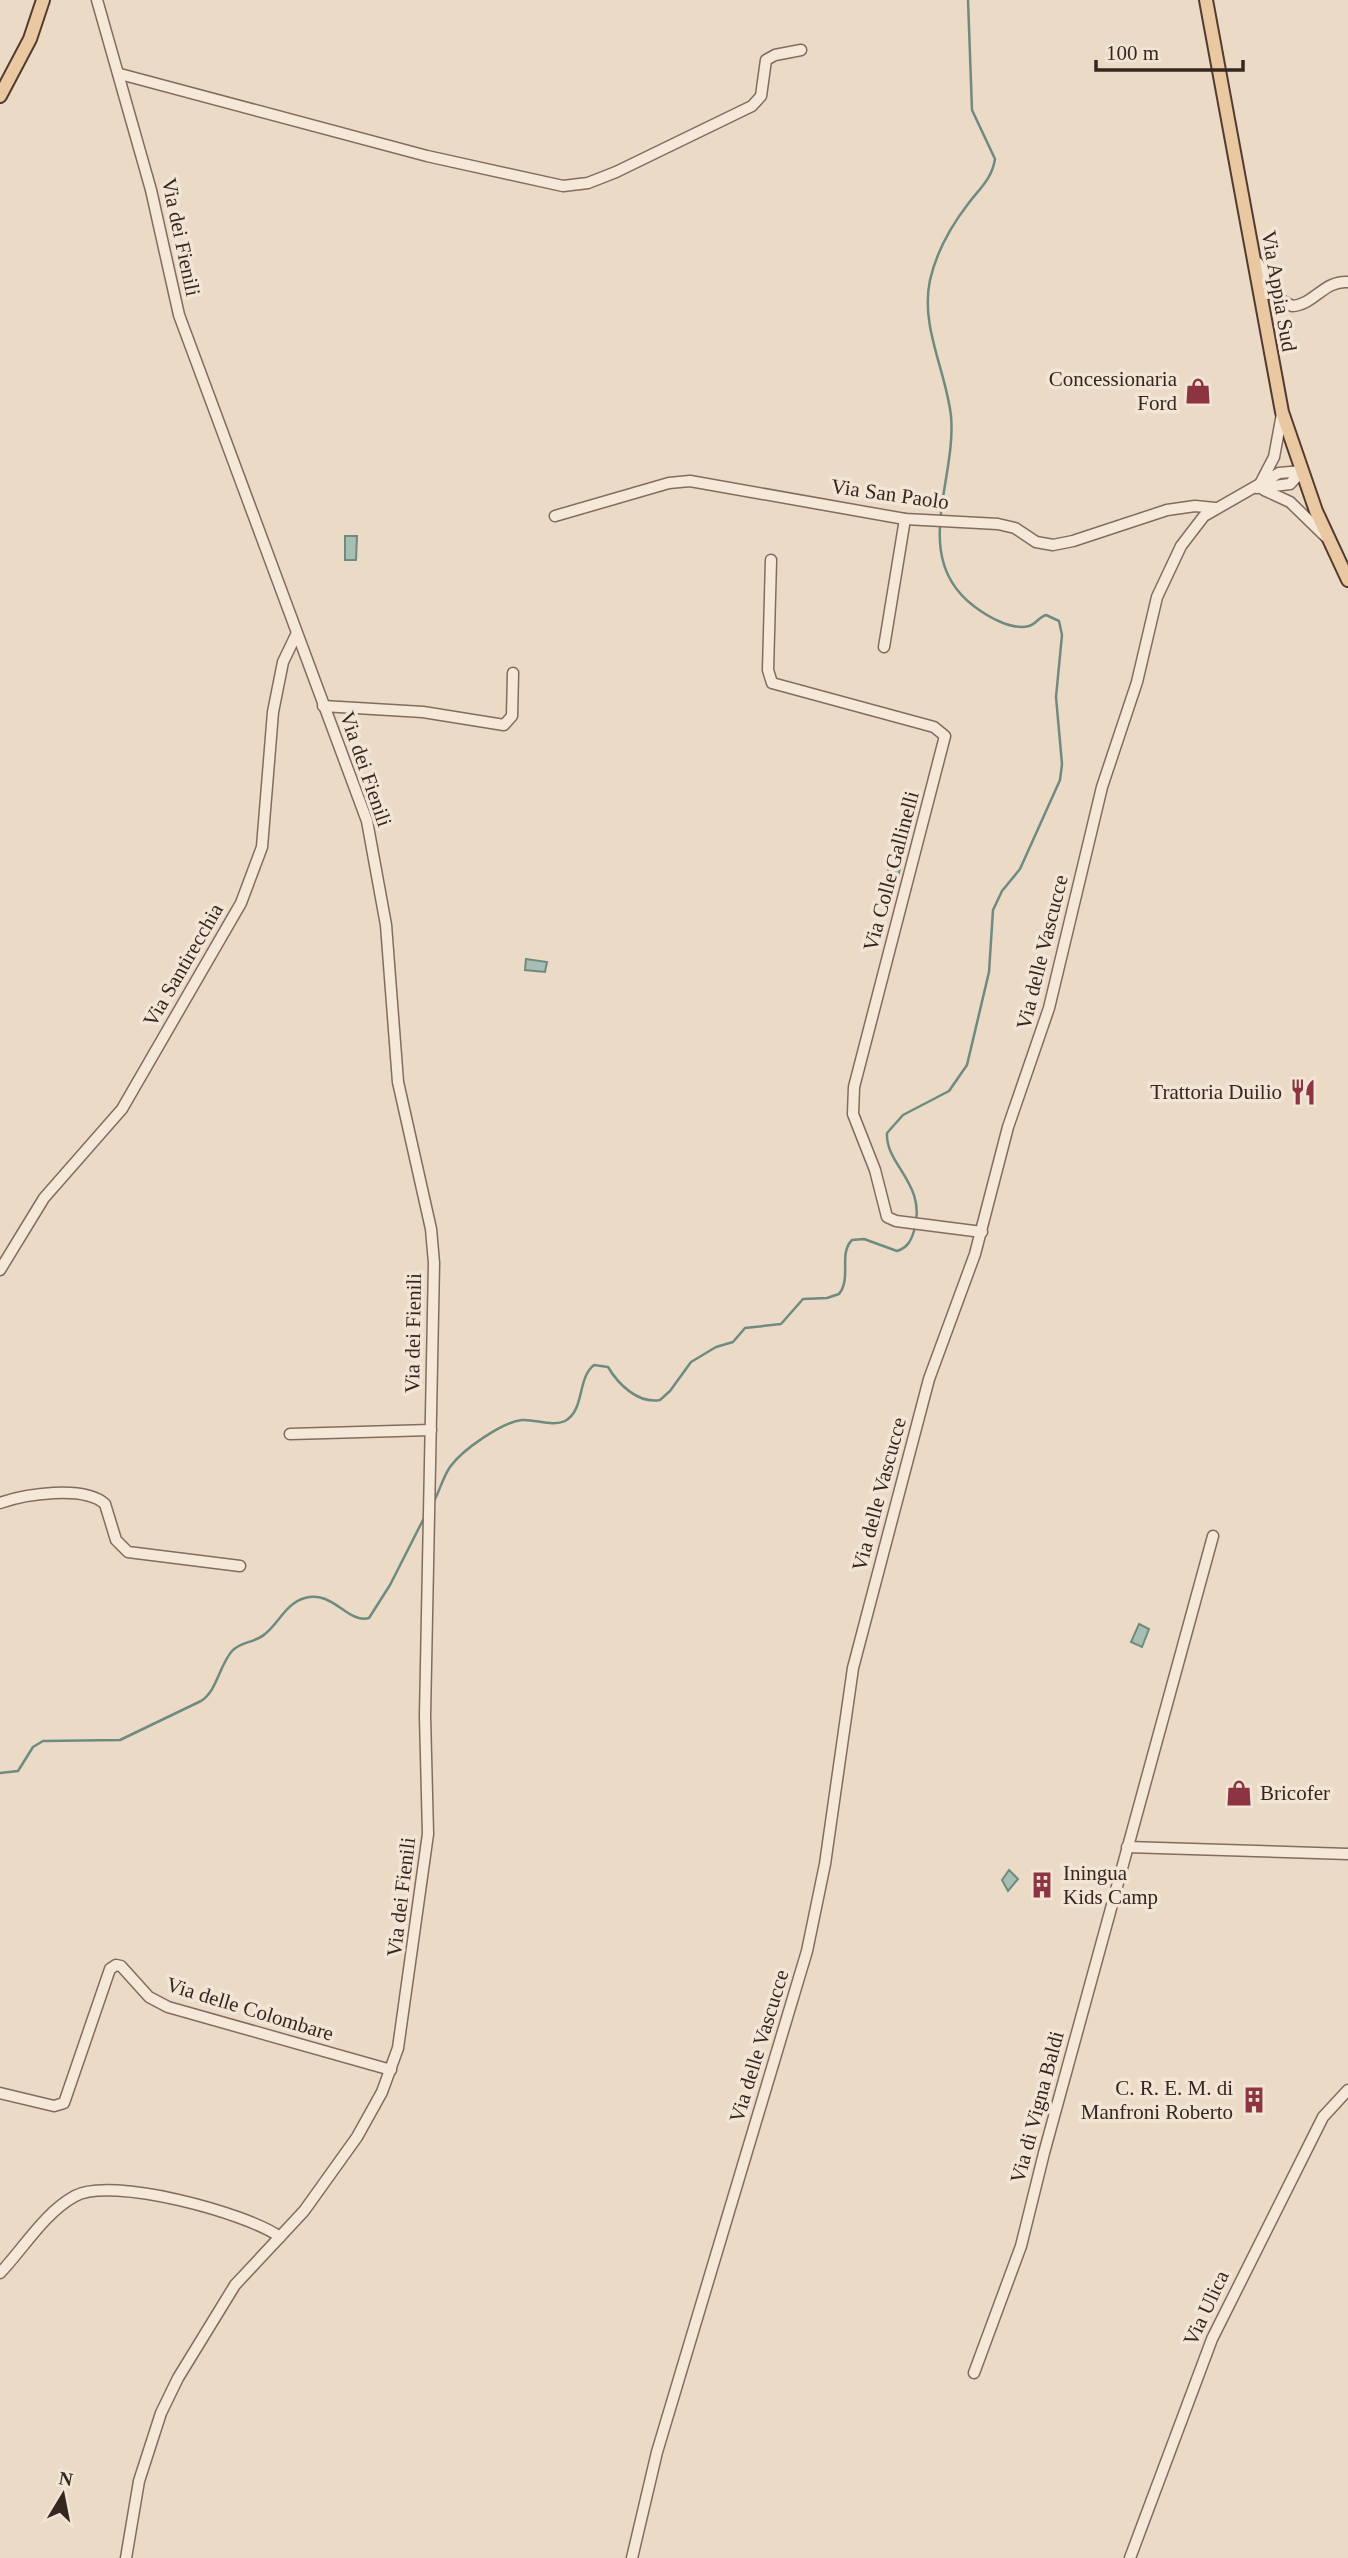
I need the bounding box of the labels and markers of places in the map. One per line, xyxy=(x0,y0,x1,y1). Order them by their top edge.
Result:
place label: Concessionaria Ford xyxy=(1049,367,1178,415)
shop icon: Concessionaria Ford xyxy=(1183,376,1213,406)
restaurant icon: Trattoria Duilio xyxy=(1288,1077,1318,1107)
place label: Trattoria Duilio xyxy=(1150,1080,1282,1104)
shop icon: Bricofer xyxy=(1224,1778,1254,1808)
place label: Bricofer xyxy=(1260,1781,1330,1805)
place label: Iningua Kids Camp xyxy=(1063,1861,1158,1909)
building icon: Iningua Kids Camp xyxy=(1027,1870,1057,1900)
place label: C. R. E. M. di Manfroni Roberto xyxy=(1081,2076,1233,2124)
building icon: C. R. E. M. di Manfroni Roberto xyxy=(1239,2085,1269,2115)

